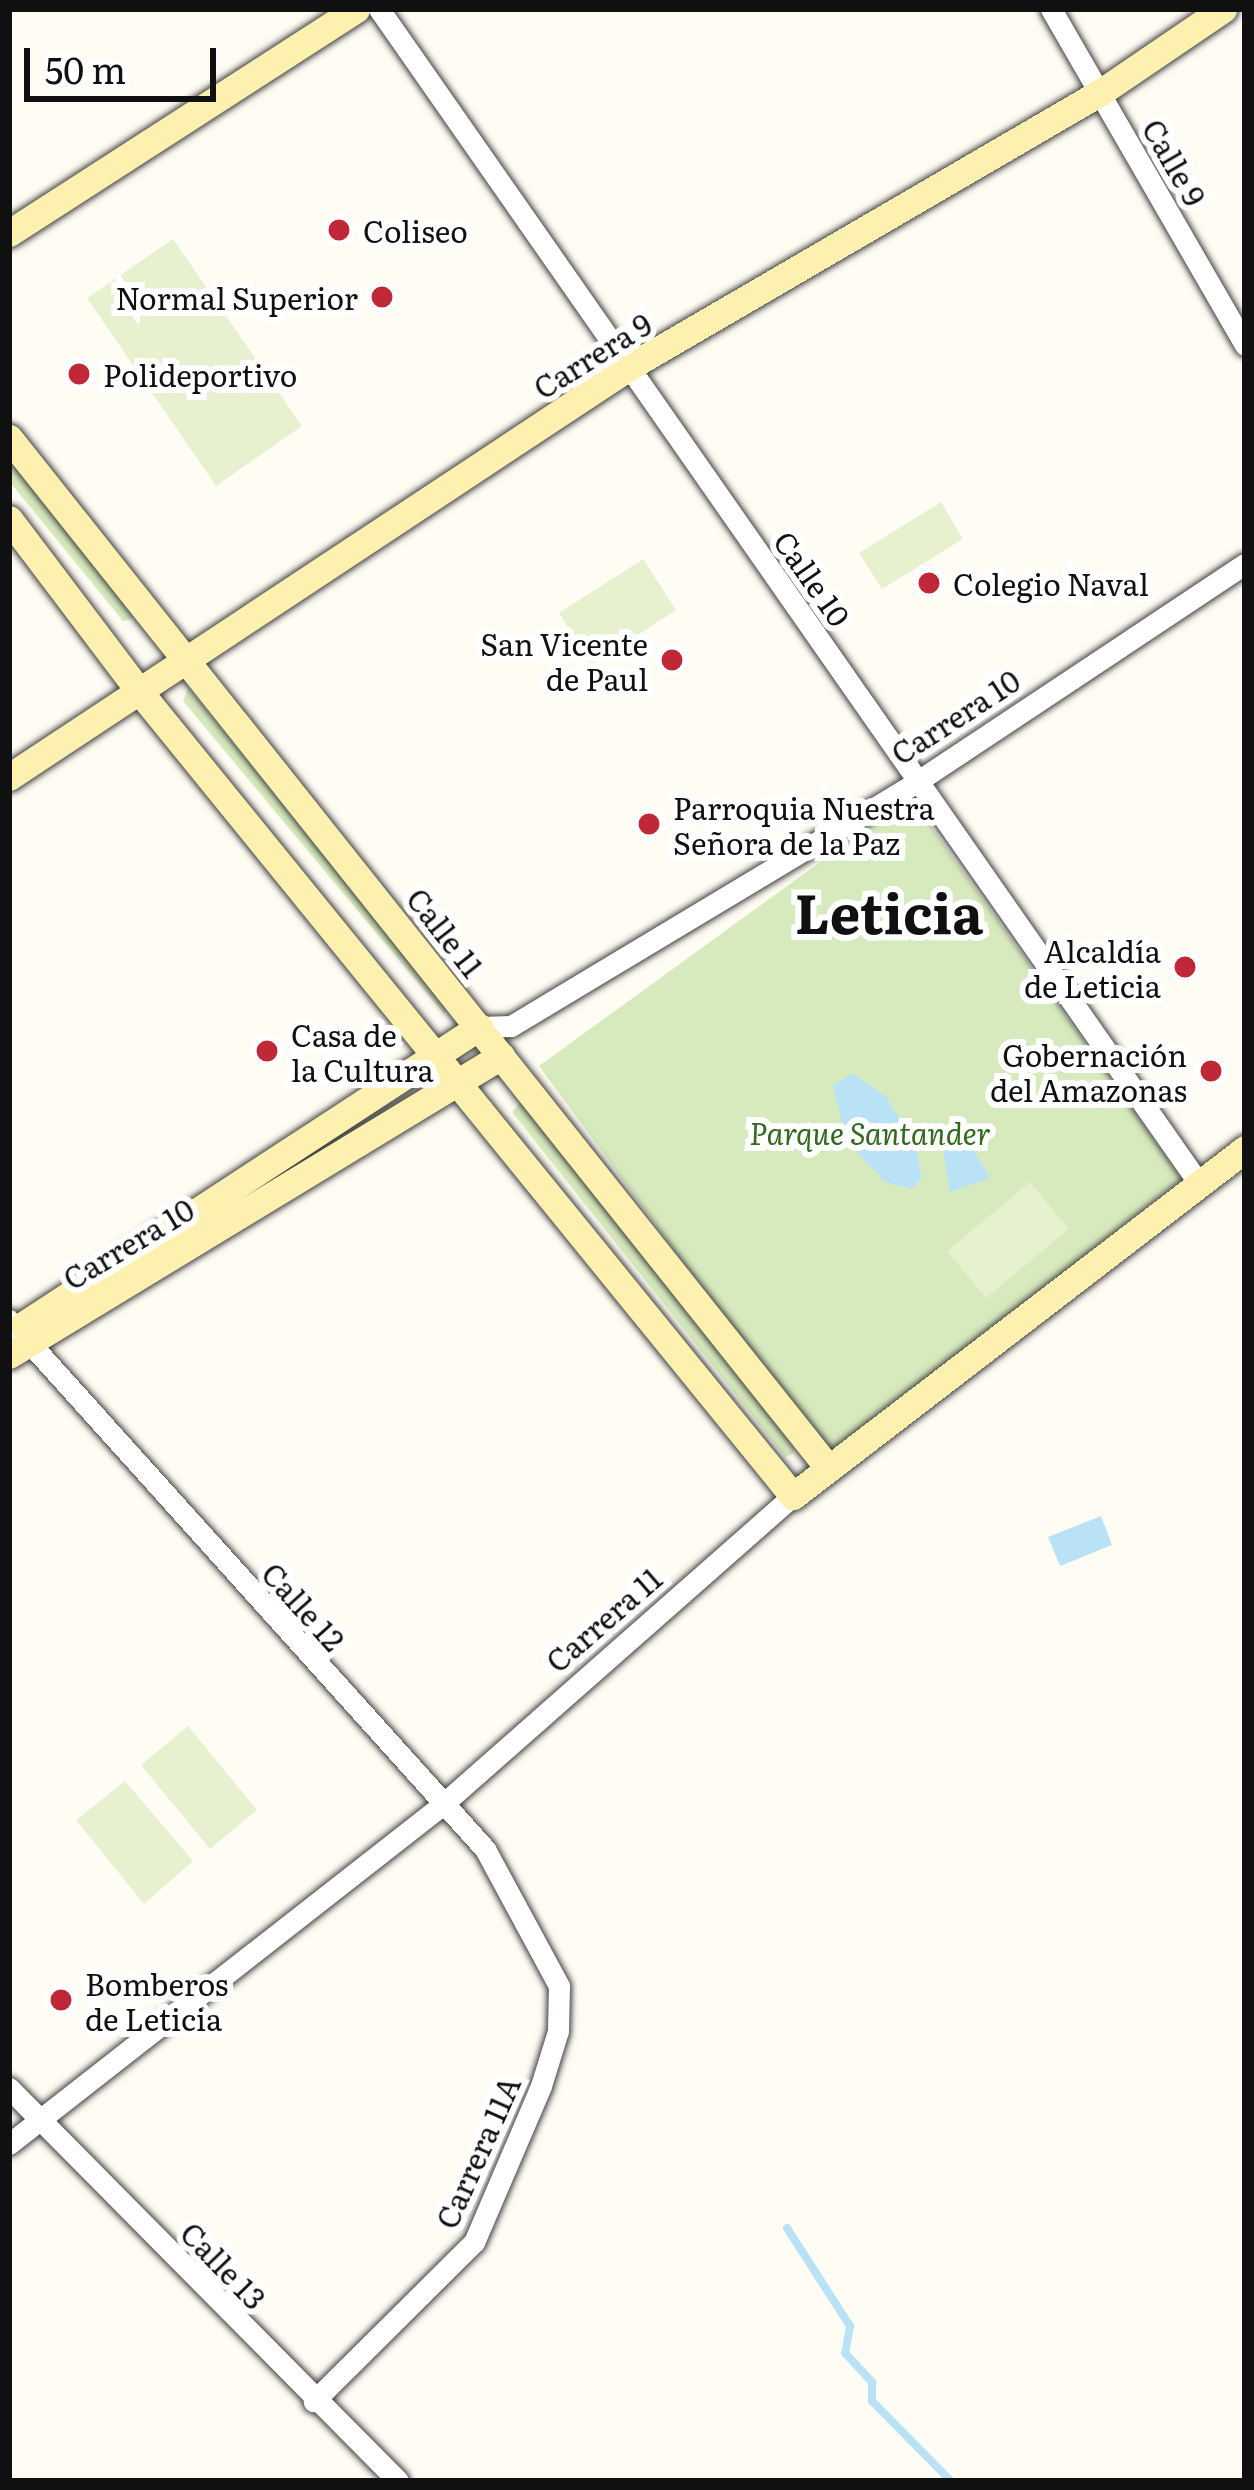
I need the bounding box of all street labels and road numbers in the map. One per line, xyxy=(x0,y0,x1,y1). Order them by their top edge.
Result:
street label: Calle 9 xyxy=(1136,112,1214,212)
street label: Carrera 9 xyxy=(527,305,657,405)
street label: Calle 10 xyxy=(767,524,859,632)
street label: Carrera 10 xyxy=(884,661,1026,771)
street label: Calle 11 xyxy=(400,880,492,984)
street label: Carrera 10 xyxy=(56,1190,200,1296)
street label: Calle 12 xyxy=(255,1555,353,1657)
street label: Carrera 11 xyxy=(538,1559,668,1679)
street label: Carrera 11A xyxy=(427,2070,527,2234)
street label: Calle 13 xyxy=(174,2214,274,2316)

